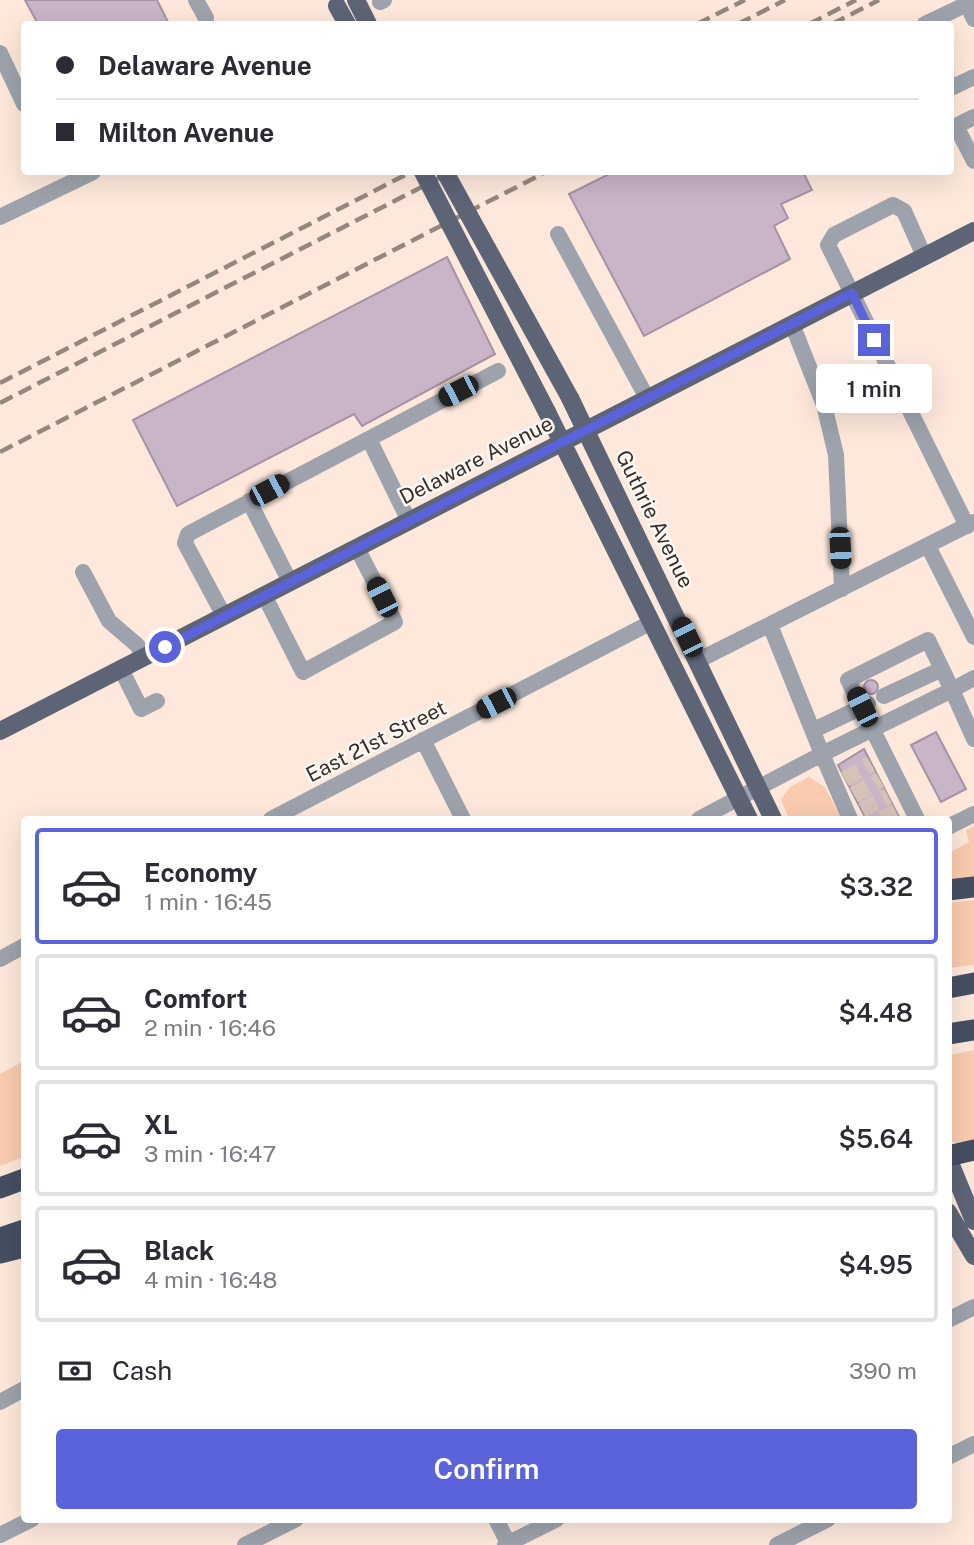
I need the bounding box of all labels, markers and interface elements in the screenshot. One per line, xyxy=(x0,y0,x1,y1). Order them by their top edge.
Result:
text: Delaware Avenue xyxy=(98,50,312,81)
text: Milton Avenue xyxy=(98,117,274,148)
route end xyxy=(858,324,890,356)
callout: 1 min xyxy=(816,364,932,414)
car xyxy=(435,372,482,410)
text: 1 min xyxy=(847,375,901,402)
street label: Delaware Avenue xyxy=(395,411,557,509)
street label: Guthrie Avenue xyxy=(611,446,699,592)
car xyxy=(246,471,293,509)
car xyxy=(829,526,852,570)
car xyxy=(364,574,401,620)
car xyxy=(669,614,706,660)
route start xyxy=(149,631,181,663)
car xyxy=(473,684,520,722)
car xyxy=(844,684,881,730)
street label: East 21st Street xyxy=(302,695,450,787)
icon: car xyxy=(60,855,123,918)
text: Economy xyxy=(144,857,257,888)
text: $3.32 xyxy=(839,871,913,902)
text: 1 min · 16:45 xyxy=(144,888,272,915)
icon: car xyxy=(60,981,123,1044)
text: Comfort xyxy=(144,983,247,1014)
text: $4.48 xyxy=(839,997,913,1028)
text: 2 min · 16:46 xyxy=(144,1014,276,1041)
icon: car xyxy=(60,1107,123,1170)
text: XL xyxy=(144,1109,178,1140)
text: $5.64 xyxy=(839,1123,913,1154)
text: 3 min · 16:47 xyxy=(144,1140,276,1167)
icon: car xyxy=(60,1233,123,1296)
text: Black xyxy=(144,1235,214,1266)
text: $4.95 xyxy=(838,1249,913,1280)
text: 4 min · 16:48 xyxy=(144,1266,277,1293)
icon: cash xyxy=(56,1352,94,1390)
text: Cash xyxy=(112,1355,172,1386)
text: 390 m xyxy=(849,1357,917,1384)
button: Confirm xyxy=(56,1429,917,1509)

